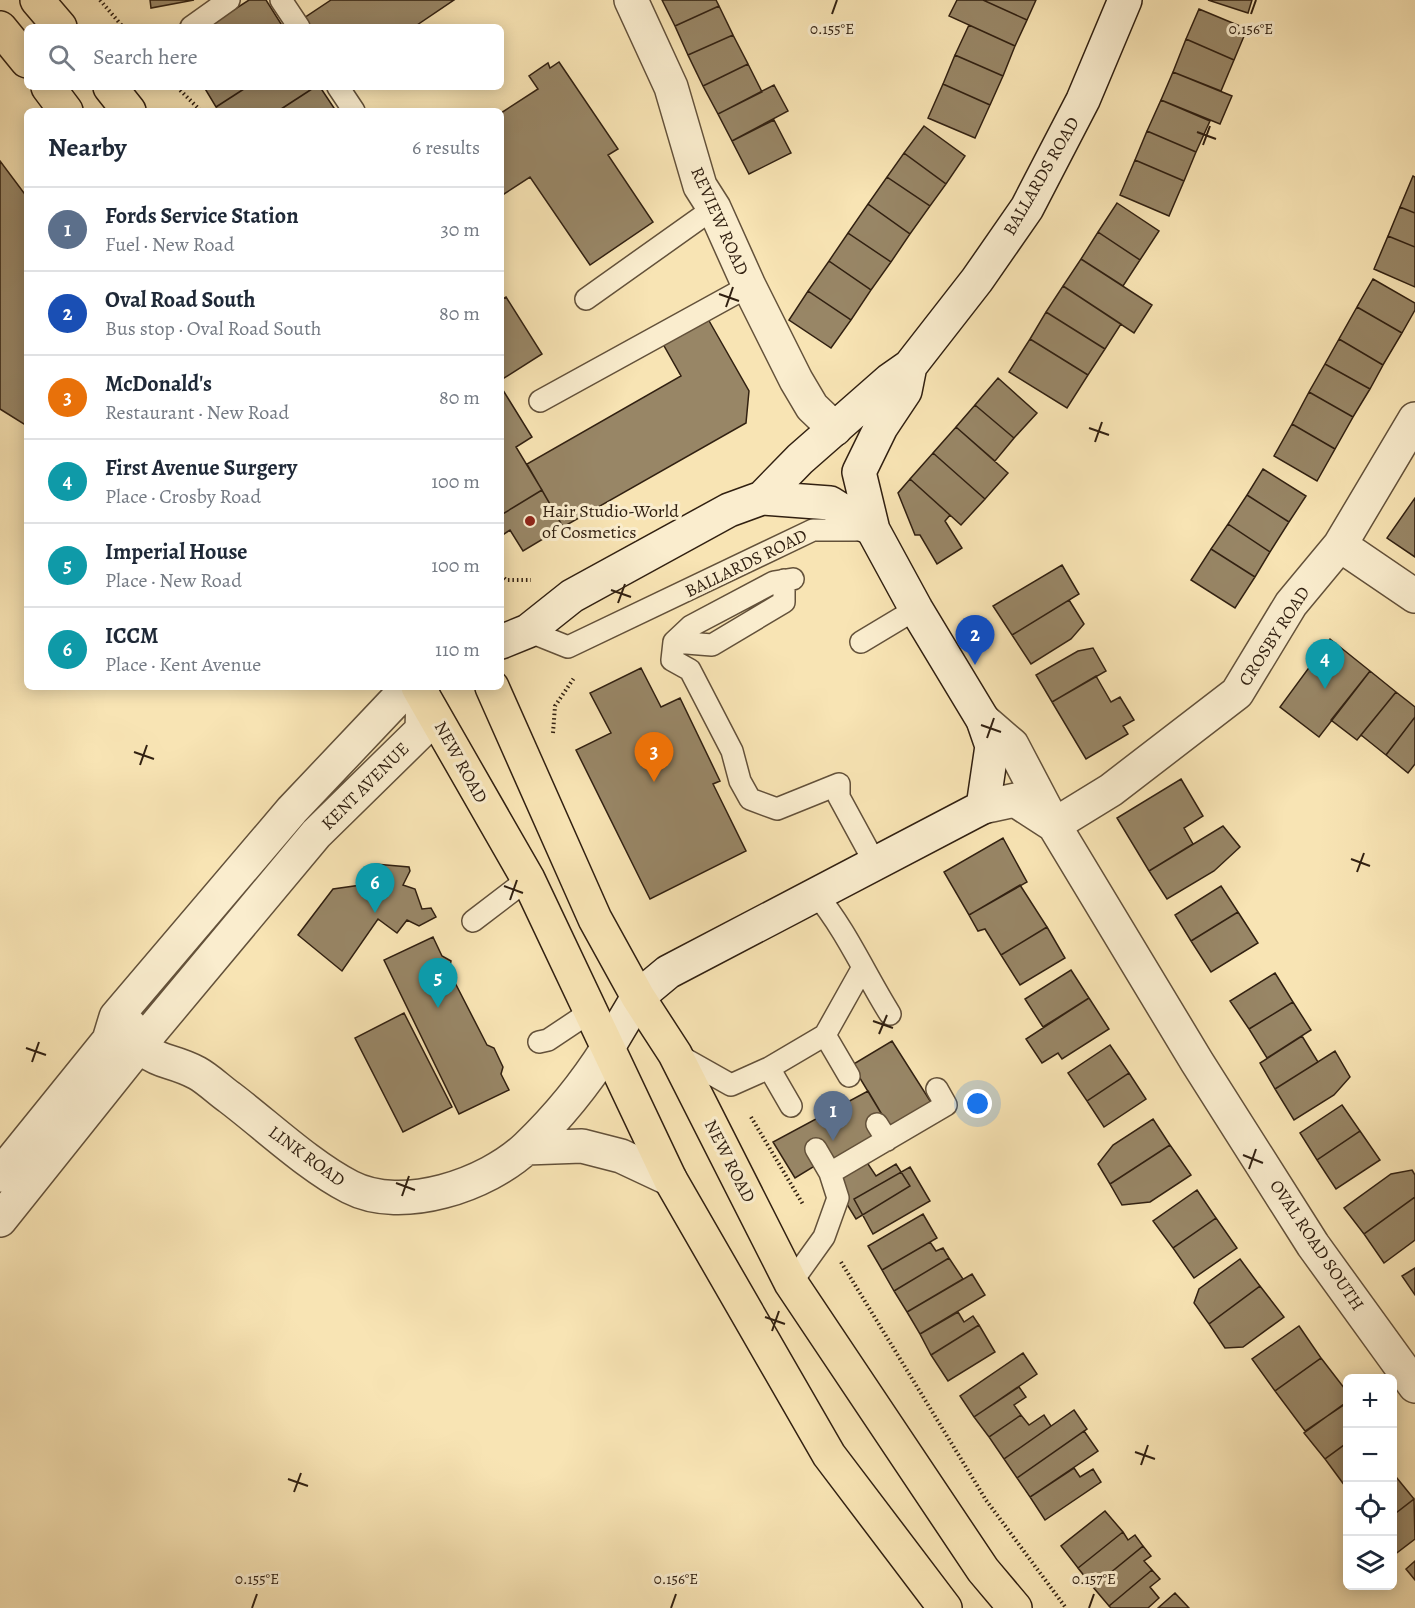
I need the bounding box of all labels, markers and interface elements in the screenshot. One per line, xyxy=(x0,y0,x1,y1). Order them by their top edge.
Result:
text: 0.155°E xyxy=(810,19,854,39)
text: 0.156°E xyxy=(1229,19,1273,39)
search box xyxy=(24,24,504,90)
icon: search xyxy=(45,41,78,74)
text: Search here xyxy=(93,42,198,72)
street label: BALLARDS ROAD xyxy=(997,112,1085,240)
text: Nearby xyxy=(48,130,127,165)
text: 6 results xyxy=(412,134,480,161)
street label: REVIEW ROAD xyxy=(685,163,755,279)
text: Fords Service Station xyxy=(105,201,299,231)
text: 1 xyxy=(64,216,71,243)
text: 30 m xyxy=(440,216,480,243)
text: Fuel · New Road xyxy=(105,231,234,258)
text: Oval Road South xyxy=(105,285,256,315)
text: 2 xyxy=(63,300,72,327)
text: 80 m xyxy=(439,300,480,327)
text: Bus stop · Oval Road South xyxy=(105,315,321,342)
text: McDonald's xyxy=(105,369,212,399)
text: 3 xyxy=(63,384,72,411)
text: 80 m xyxy=(439,384,480,411)
text: Restaurant · New Road xyxy=(105,399,289,426)
text: First Avenue Surgery xyxy=(105,453,297,483)
text: 4 xyxy=(63,468,72,495)
text: 100 m xyxy=(431,468,480,495)
text: Place · Crosby Road xyxy=(105,483,261,510)
place label: Hair Studio-World of Cosmetics xyxy=(542,499,679,544)
marker: Hair Studio-World of Cosmetics xyxy=(523,514,537,528)
street label: BALLARDS ROAD xyxy=(681,523,811,603)
text: Imperial House xyxy=(105,537,248,567)
text: 5 xyxy=(63,552,72,579)
text: 100 m xyxy=(431,552,480,579)
text: Place · New Road xyxy=(105,567,242,594)
street label: CROSBY ROAD xyxy=(1233,582,1315,690)
pin: 2 xyxy=(956,616,994,665)
text: ICCM xyxy=(105,621,159,651)
text: 6 xyxy=(63,636,72,663)
text: 110 m xyxy=(435,636,480,663)
pin: 4 xyxy=(1306,640,1344,689)
text: Place · Kent Avenue xyxy=(105,651,261,678)
street label: NEW ROAD xyxy=(429,717,493,807)
pin: 3 xyxy=(634,732,674,782)
street label: KENT AVENUE xyxy=(316,737,414,835)
pin: 6 xyxy=(356,864,394,913)
pin: 5 xyxy=(418,958,458,1008)
your location xyxy=(963,1089,992,1118)
pin: 1 xyxy=(814,1092,852,1141)
street label: NEW ROAD xyxy=(699,1115,761,1207)
street label: LINK ROAD xyxy=(264,1120,350,1192)
street label: OVAL ROAD SOUTH xyxy=(1264,1175,1370,1315)
map controls xyxy=(1343,1374,1397,1590)
button: + xyxy=(1343,1374,1397,1428)
button: − xyxy=(1343,1428,1397,1482)
button: locate xyxy=(1343,1482,1397,1536)
button: layers xyxy=(1343,1536,1397,1590)
text: 0.155°E xyxy=(235,1569,279,1589)
text: 0.156°E xyxy=(654,1569,698,1589)
text: 0.157°E xyxy=(1072,1569,1116,1589)

